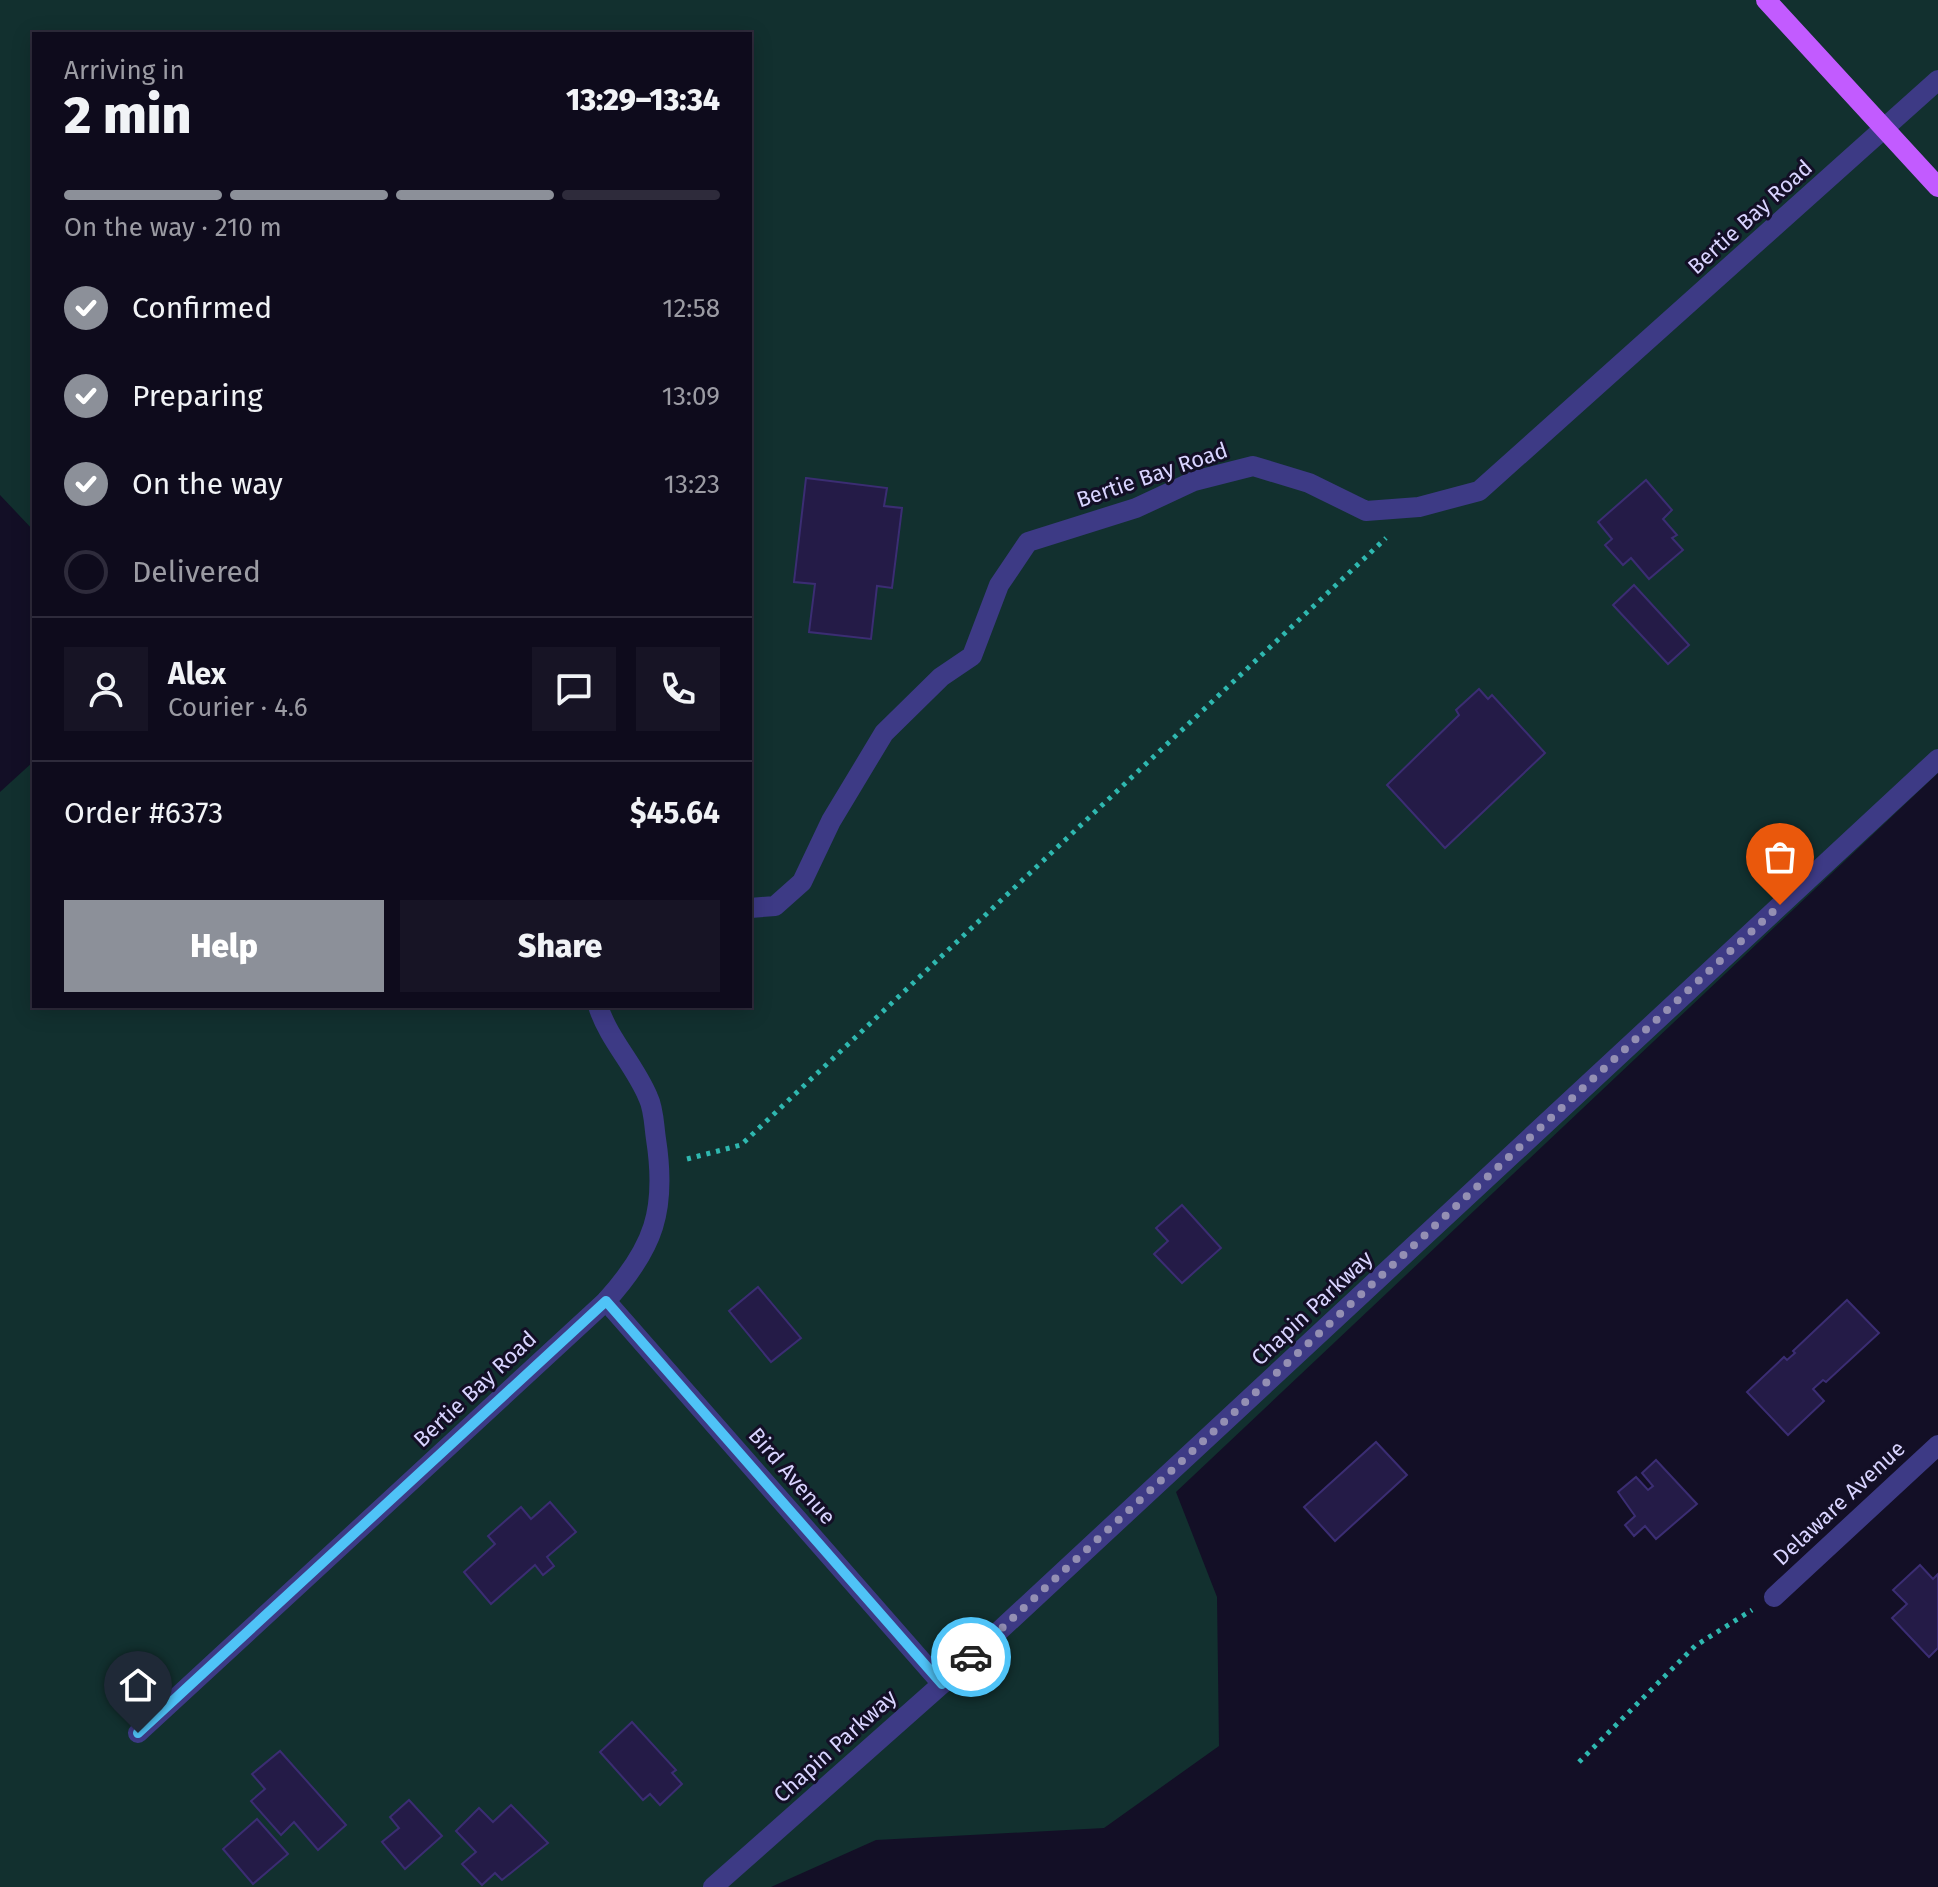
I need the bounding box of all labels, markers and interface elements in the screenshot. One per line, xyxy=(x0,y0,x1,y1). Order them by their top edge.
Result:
text: Arriving in xyxy=(64,55,185,86)
text: 13:29–13:34 xyxy=(566,82,720,118)
text: 2 min xyxy=(64,84,191,147)
street label: Bertie Bay Road xyxy=(1682,154,1818,280)
text: On the way · 210 m xyxy=(64,212,282,243)
icon: check xyxy=(64,286,108,330)
text: Confirmed xyxy=(132,290,272,326)
text: 12:58 xyxy=(662,293,720,324)
icon: check xyxy=(64,374,108,418)
text: Preparing xyxy=(132,378,263,414)
text: 13:09 xyxy=(662,381,720,412)
street label: Bertie Bay Road xyxy=(1073,436,1231,514)
icon: check xyxy=(64,462,108,506)
text: On the way xyxy=(132,466,283,502)
text: 13:23 xyxy=(664,469,720,500)
text: Delivered xyxy=(132,554,261,590)
button: person xyxy=(64,647,148,731)
button: chat xyxy=(532,647,616,731)
button: phone xyxy=(636,647,720,731)
text: Alex xyxy=(168,656,226,692)
text: Courier · 4.6 xyxy=(168,692,308,723)
text: Order #6373 xyxy=(64,795,223,831)
text: $45.64 xyxy=(630,795,720,831)
pin xyxy=(1746,823,1814,905)
icon: bag xyxy=(1758,835,1802,879)
button: Help xyxy=(64,900,384,992)
button: Share xyxy=(400,900,720,992)
street label: Chapin Parkway xyxy=(1246,1245,1378,1371)
street label: Bertie Bay Road xyxy=(408,1325,542,1453)
street label: Bird Avenue xyxy=(743,1422,841,1530)
street label: Delaware Avenue xyxy=(1767,1435,1911,1571)
courier xyxy=(931,1617,1011,1697)
icon: car xyxy=(949,1635,993,1679)
pin xyxy=(104,1651,172,1733)
icon: home xyxy=(116,1663,160,1707)
street label: Chapin Parkway xyxy=(768,1684,902,1808)

